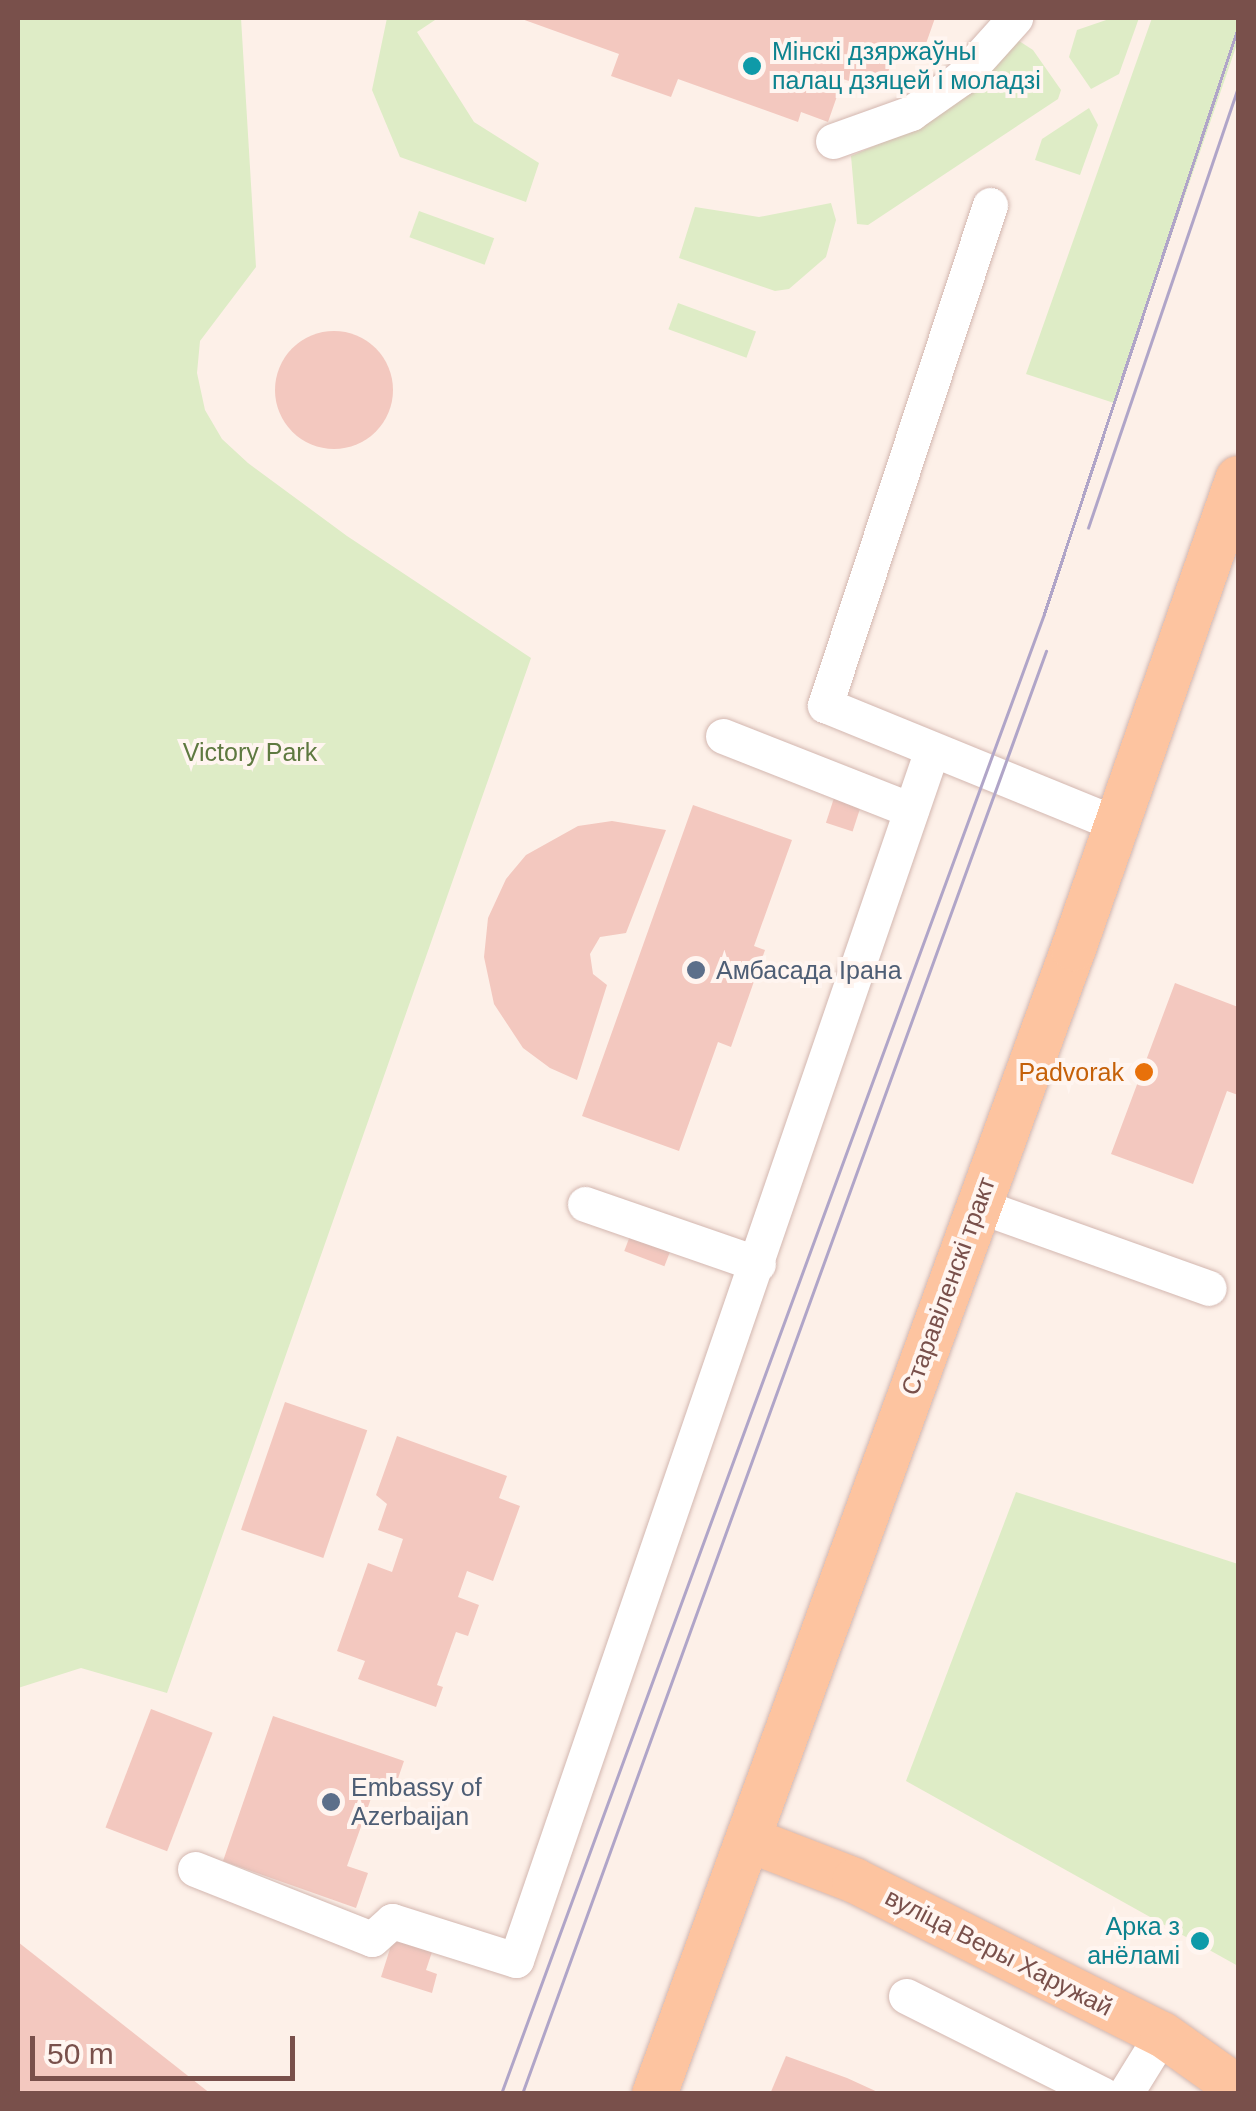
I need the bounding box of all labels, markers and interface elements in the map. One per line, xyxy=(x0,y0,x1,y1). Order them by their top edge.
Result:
place label: Мінскі дзяржаўны палац дзяцей і моладзі xyxy=(772,37,1041,96)
marker: Мінскі дзяржаўны палац дзяцей і моладзі xyxy=(741,55,763,77)
park label: Victory Park xyxy=(183,737,317,767)
place label: Амбасада Ірана xyxy=(716,955,902,985)
marker: Амбасада Ірана xyxy=(685,959,707,981)
place label: Padvorak xyxy=(1018,1057,1124,1087)
marker: Padvorak xyxy=(1133,1061,1155,1083)
street label: Старавіленскі тракт xyxy=(895,1173,1001,1399)
place label: Embassy of Azerbaijan xyxy=(351,1773,482,1832)
marker: Embassy of Azerbaijan xyxy=(320,1791,342,1813)
street label: вуліца Веры Харужай xyxy=(880,1882,1118,2022)
place label: Арка з анёламі xyxy=(1087,1912,1180,1971)
marker: Арка з анёламі xyxy=(1189,1930,1211,1952)
scale bar xyxy=(35,2016,300,2078)
text: 50 m xyxy=(47,2037,114,2070)

